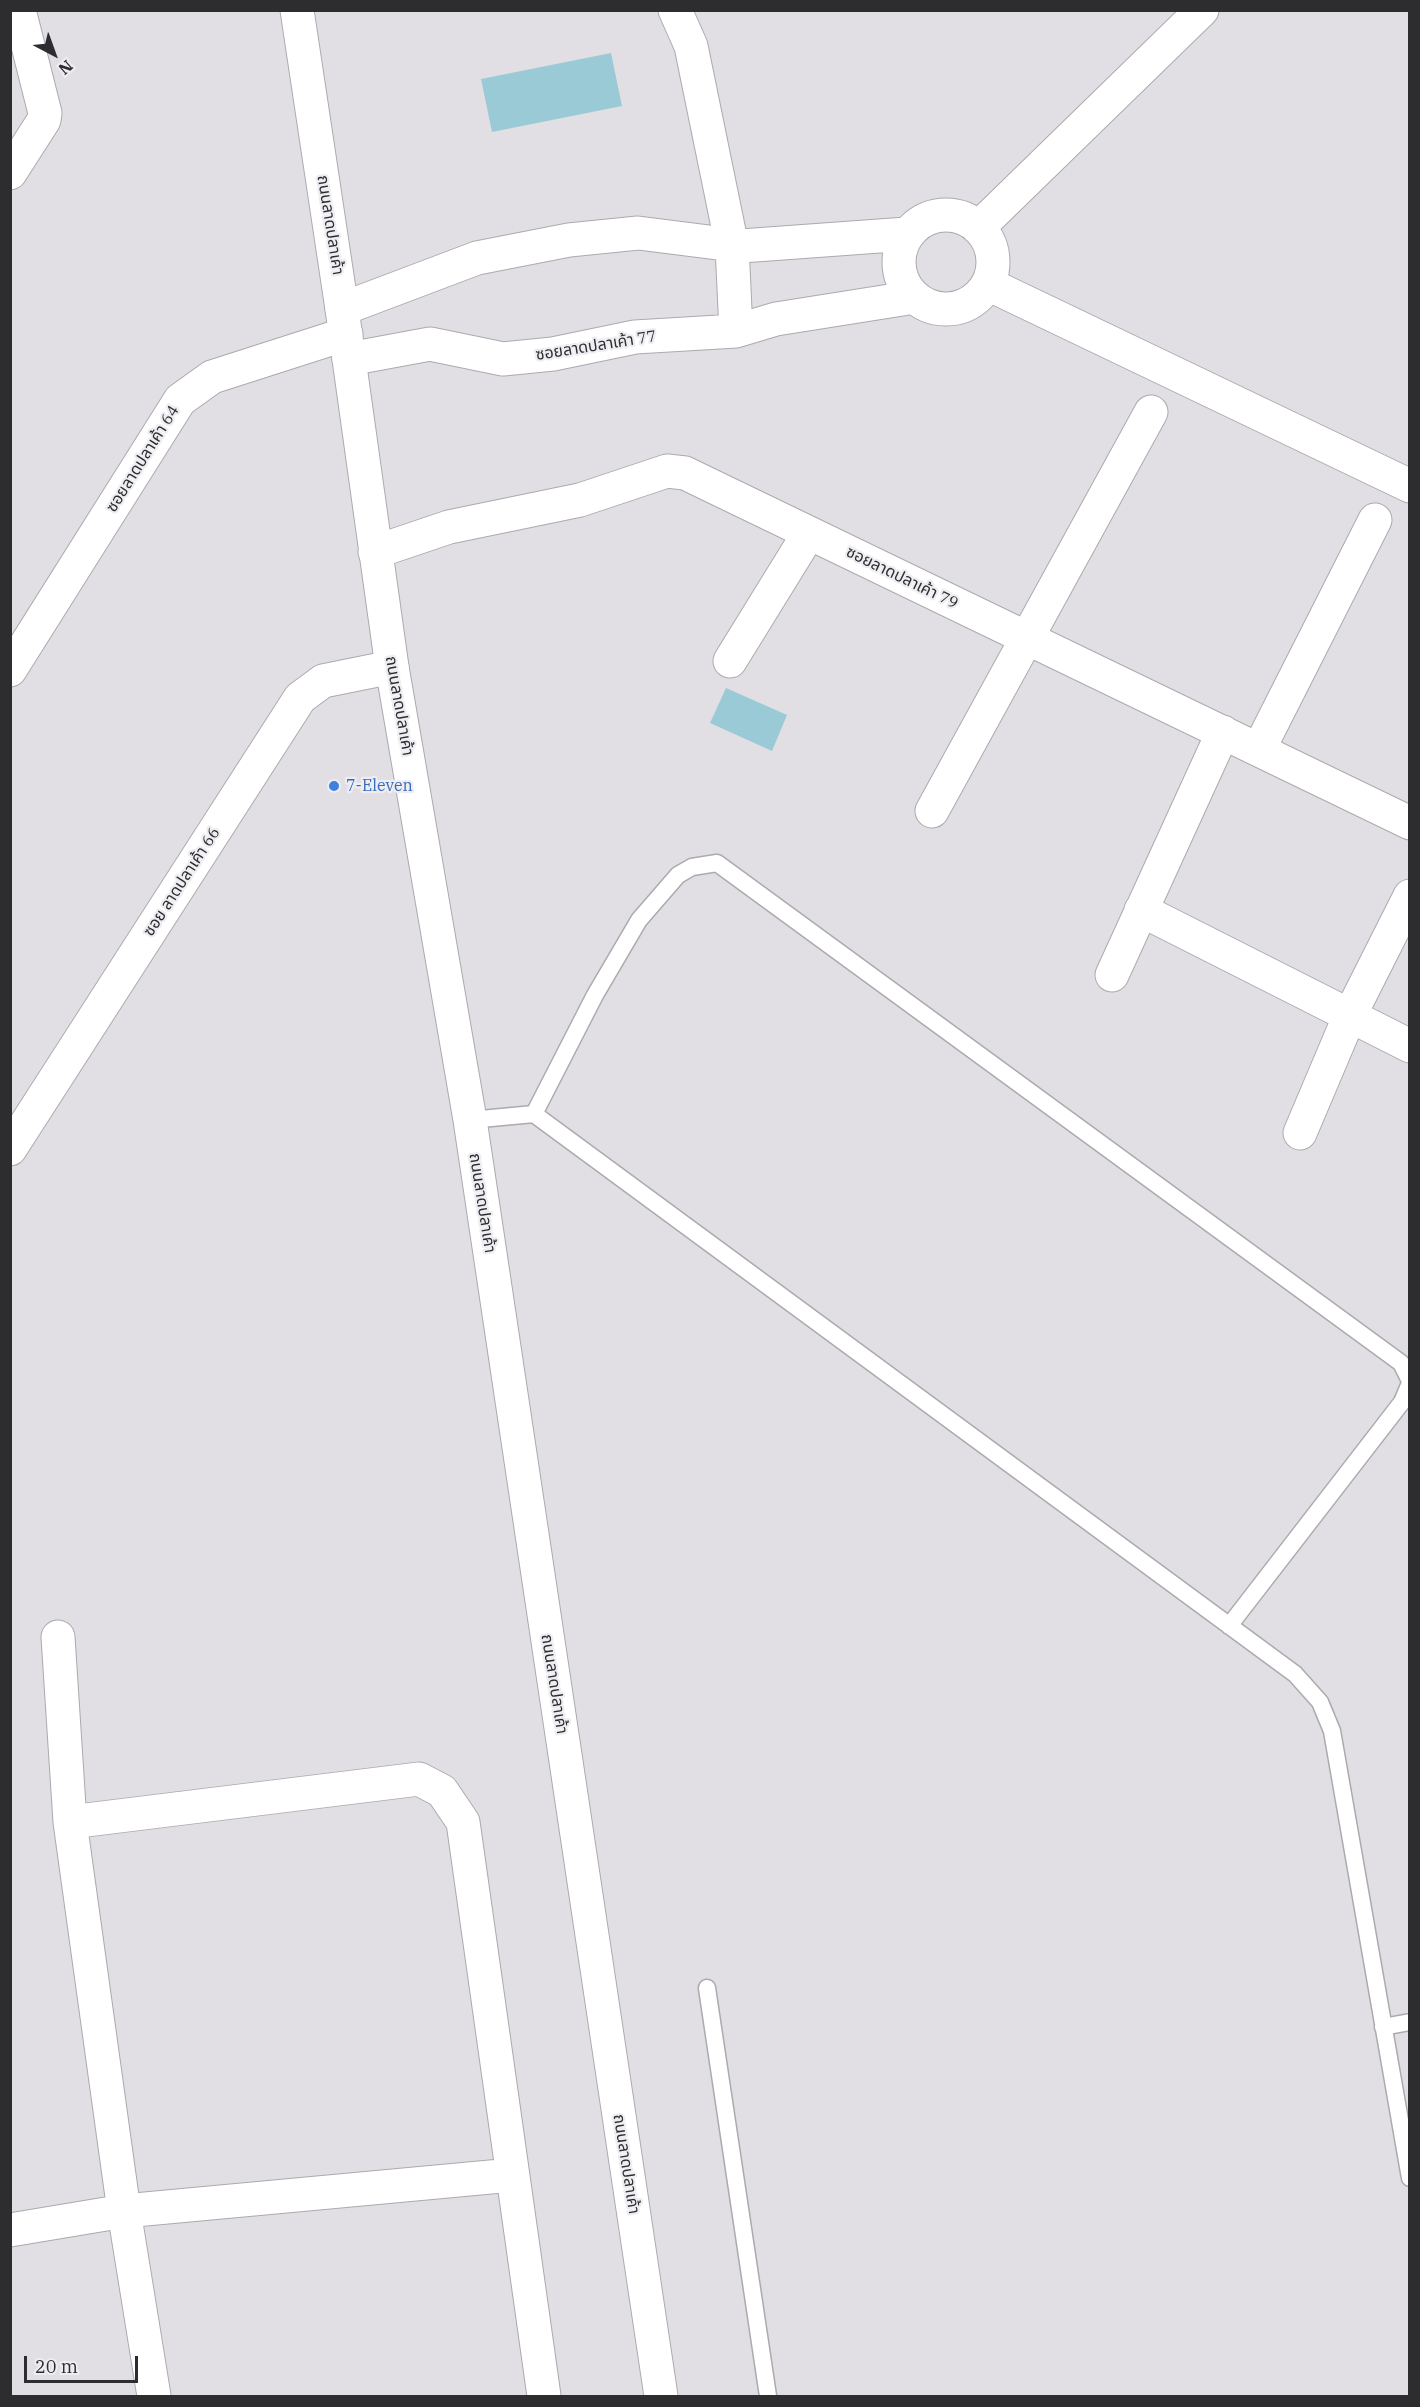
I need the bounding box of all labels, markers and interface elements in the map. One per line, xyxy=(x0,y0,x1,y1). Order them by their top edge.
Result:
north arrow xyxy=(24,24,84,84)
text: N xyxy=(54,56,77,79)
street label: ถนนลาดปลาเค้า xyxy=(313,174,347,276)
street label: ซอยลาดปลาเค้า 77 xyxy=(534,327,658,365)
street label: ซอยลาดปลาเค้า 64 xyxy=(102,402,184,516)
street label: ซอยลาดปลาเค้า 79 xyxy=(843,543,961,613)
street label: ถนนลาดปลาเค้า xyxy=(381,655,417,757)
place label: 7-Eleven xyxy=(346,776,413,796)
marker: 7-Eleven xyxy=(327,779,341,793)
street label: ซอย ลาดปลาเค้า 66 xyxy=(140,824,224,940)
street label: ถนนลาดปลาเค้า xyxy=(465,1152,499,1254)
street label: ถนนลาดปลาเค้า xyxy=(537,1633,571,1735)
street label: ถนนลาดปลาเค้า xyxy=(609,2113,643,2215)
scale bar xyxy=(27,2344,141,2382)
text: 20 m xyxy=(35,2355,78,2378)

